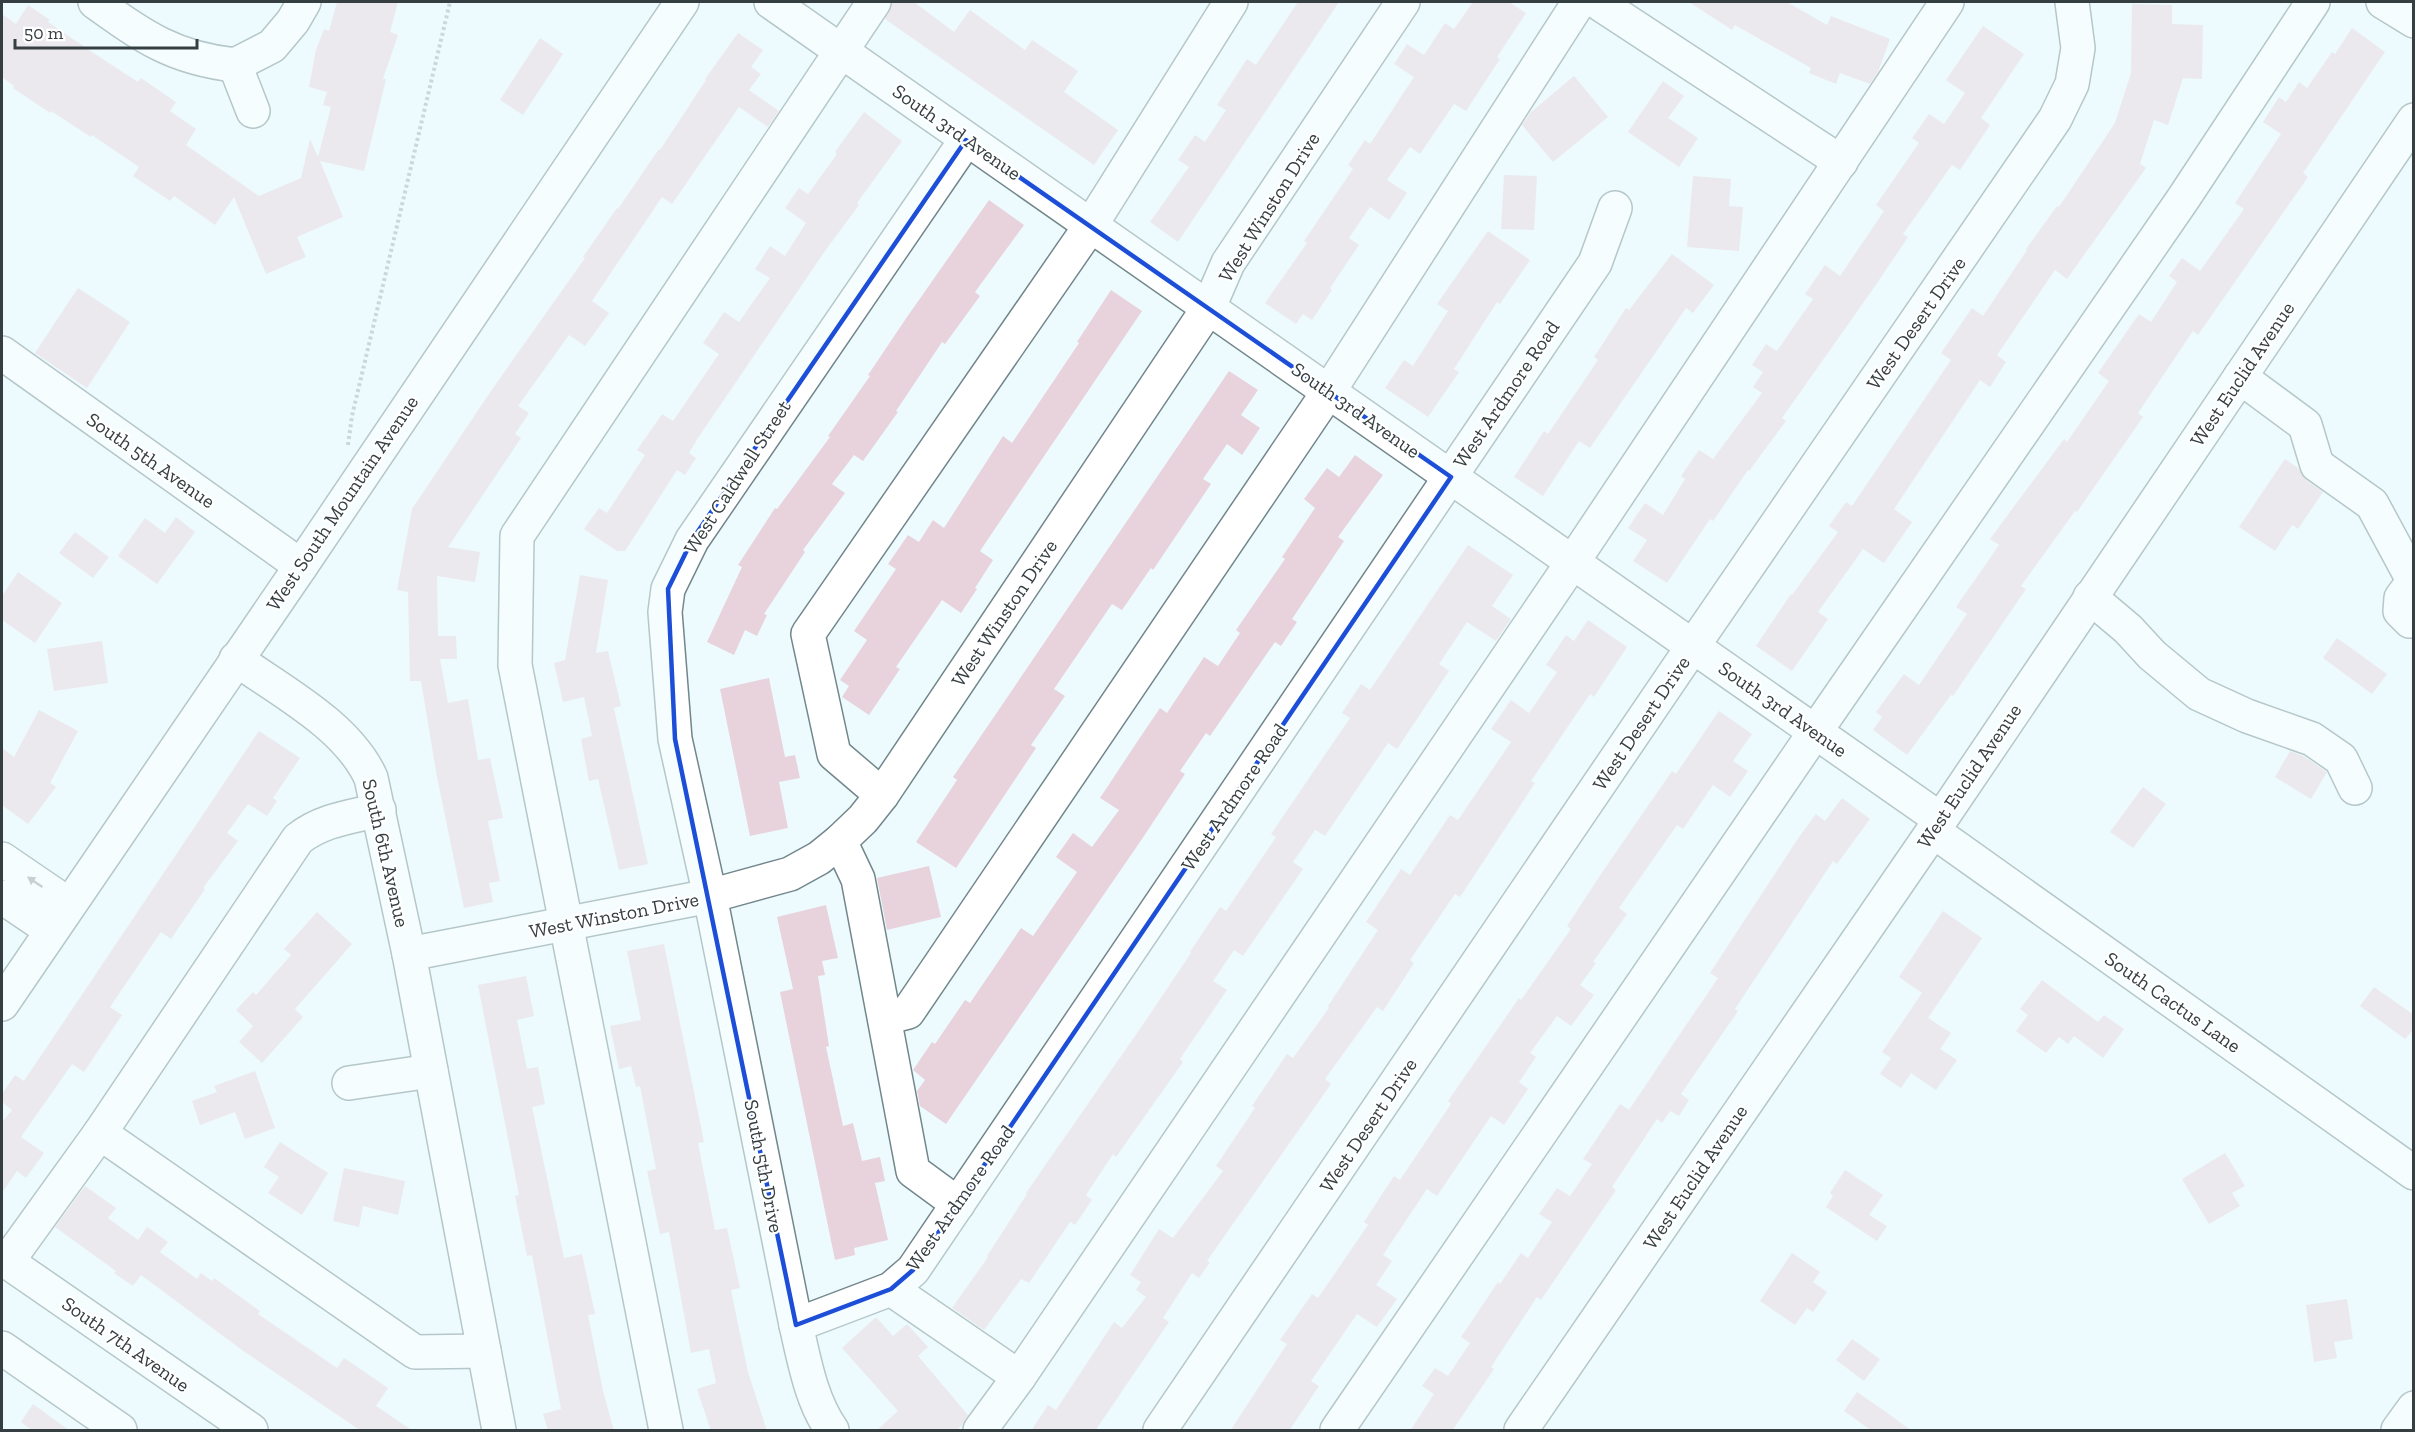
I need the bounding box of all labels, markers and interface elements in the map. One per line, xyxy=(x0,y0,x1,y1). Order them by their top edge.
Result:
scale bar xyxy=(15,12,196,50)
text: 50 m xyxy=(24,22,64,44)
street label: South 3rd Avenue xyxy=(888,79,1026,185)
street label: West Winston Drive xyxy=(1213,128,1325,286)
street label: West Desert Drive xyxy=(1861,252,1971,394)
street label: West Euclid Avenue xyxy=(2185,297,2299,451)
street label: West Ardmore Road xyxy=(1448,316,1564,472)
street label: South 3rd Avenue xyxy=(1287,357,1425,463)
street label: West South Mountain Avenue xyxy=(261,391,423,615)
street label: West Caldwell Street xyxy=(678,395,796,559)
street label: South 5th Avenue xyxy=(82,407,220,513)
street label: West Winston Drive xyxy=(946,535,1062,691)
street label: West Desert Drive xyxy=(1587,651,1695,795)
street label: South 3rd Avenue xyxy=(1714,656,1852,762)
street label: West Euclid Avenue xyxy=(1912,699,2026,853)
street label: West Ardmore Road xyxy=(1176,719,1292,875)
street label: South 6th Avenue xyxy=(357,777,415,929)
one-way arrow xyxy=(27,876,43,888)
street label: West Winston Drive xyxy=(527,887,701,943)
street label: South Cactus Lane xyxy=(2100,946,2246,1058)
street label: West Desert Drive xyxy=(1314,1053,1422,1197)
street label: South 5th Drive xyxy=(739,1097,789,1235)
street label: West Euclid Avenue xyxy=(1638,1100,1752,1254)
street label: West Ardmore Road xyxy=(901,1120,1019,1276)
street label: South 7th Avenue xyxy=(58,1291,194,1397)

